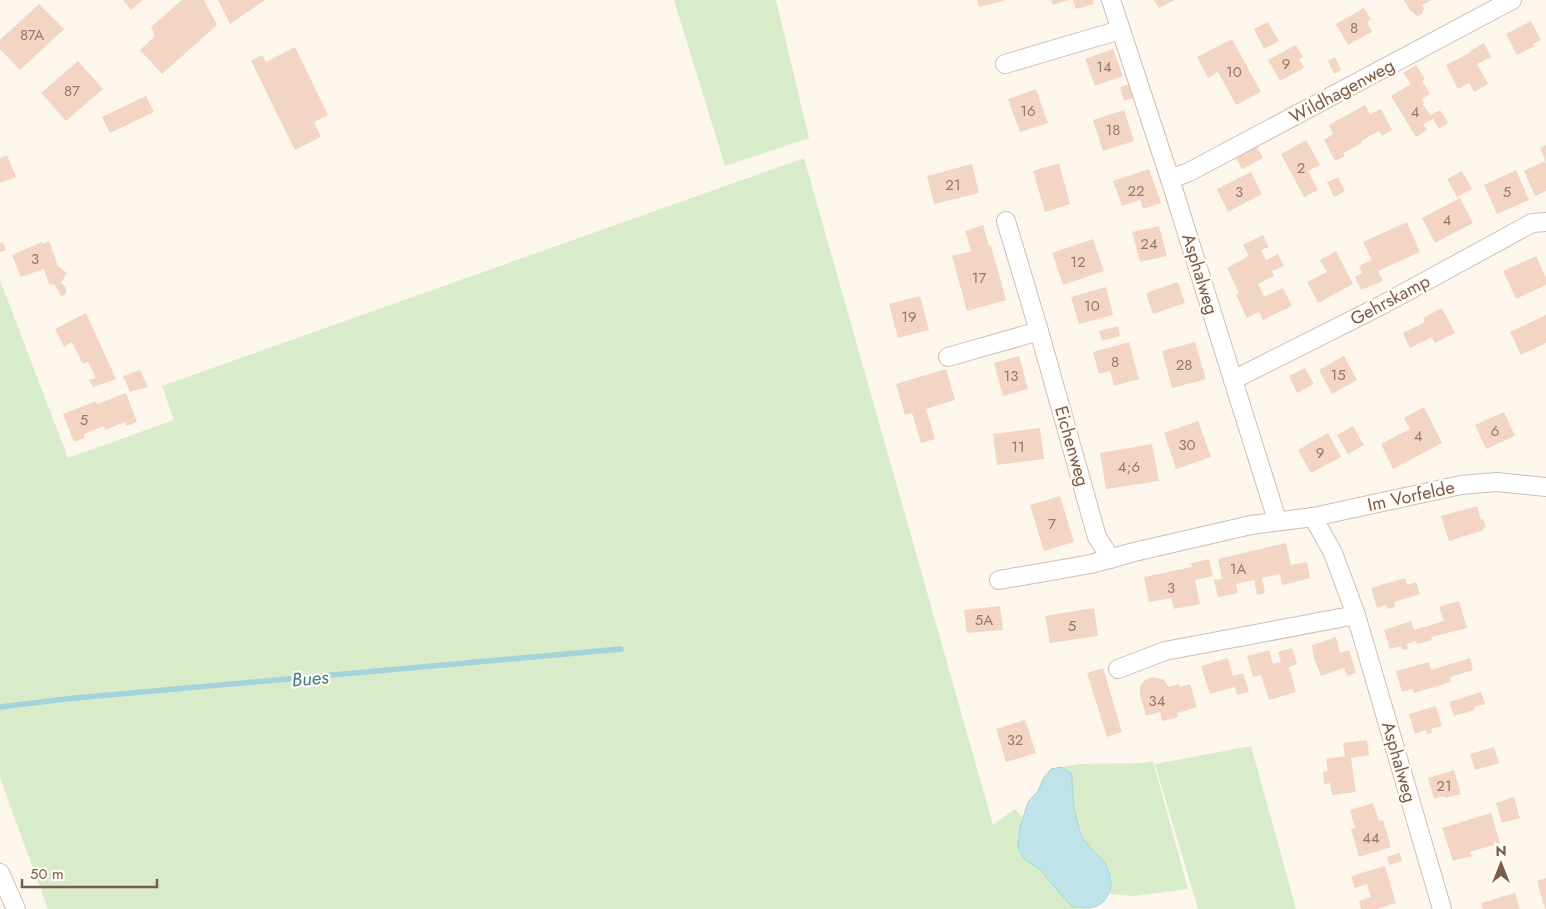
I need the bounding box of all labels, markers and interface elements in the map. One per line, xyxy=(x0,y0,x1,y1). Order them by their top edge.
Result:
house number: 8 xyxy=(1350,17,1358,39)
house number: 87A xyxy=(20,24,44,46)
street label: Wildhagenweg xyxy=(1285,52,1399,130)
house number: 9 xyxy=(1282,53,1290,75)
house number: 14 xyxy=(1096,56,1112,78)
house number: 10 xyxy=(1226,61,1242,83)
house number: 87 xyxy=(64,80,80,102)
house number: 16 xyxy=(1020,100,1036,122)
house number: 4 xyxy=(1411,101,1420,123)
house number: 18 xyxy=(1106,119,1120,141)
house number: 2 xyxy=(1297,157,1305,179)
house number: 21 xyxy=(945,174,961,196)
house number: 22 xyxy=(1127,180,1145,202)
house number: 3 xyxy=(1235,181,1243,203)
house number: 5 xyxy=(1503,181,1511,203)
house number: 4 xyxy=(1443,209,1452,231)
street label: Asphalweg xyxy=(1175,230,1225,318)
house number: 24 xyxy=(1140,233,1158,255)
house number: 3 xyxy=(31,248,39,270)
house number: 12 xyxy=(1070,251,1086,273)
house number: 17 xyxy=(972,267,986,289)
street label: Gehrskamp xyxy=(1345,268,1435,332)
house number: 10 xyxy=(1084,295,1100,317)
house number: 19 xyxy=(901,306,917,328)
house number: 8 xyxy=(1111,351,1119,373)
house number: 28 xyxy=(1176,354,1192,376)
house number: 15 xyxy=(1330,364,1346,386)
house number: 13 xyxy=(1004,365,1018,387)
street label: Eichenweg xyxy=(1048,403,1096,489)
house number: 5 xyxy=(80,409,88,431)
house number: 6 xyxy=(1491,420,1499,442)
house number: 4 xyxy=(1414,425,1423,447)
house number: 30 xyxy=(1178,434,1196,456)
house number: 11 xyxy=(1011,436,1025,458)
house number: 9 xyxy=(1316,442,1324,464)
house number: 4;6 xyxy=(1118,456,1140,478)
street label: Im Vorfelde xyxy=(1365,474,1457,518)
house number: 7 xyxy=(1048,513,1056,535)
house number: 1A xyxy=(1230,558,1246,580)
house number: 3 xyxy=(1167,577,1175,599)
house number: 5A xyxy=(975,609,993,631)
house number: 5 xyxy=(1068,615,1076,637)
water label: Bues xyxy=(290,663,330,694)
house number: 34 xyxy=(1149,690,1166,712)
street label: Asphalweg xyxy=(1375,718,1423,806)
house number: 32 xyxy=(1007,729,1023,751)
house number: 21 xyxy=(1436,775,1452,797)
house number: 44 xyxy=(1362,827,1380,849)
north arrow xyxy=(1476,839,1526,889)
text: N xyxy=(1495,841,1507,861)
scale bar xyxy=(22,856,158,888)
text: 50 m xyxy=(30,863,64,885)

